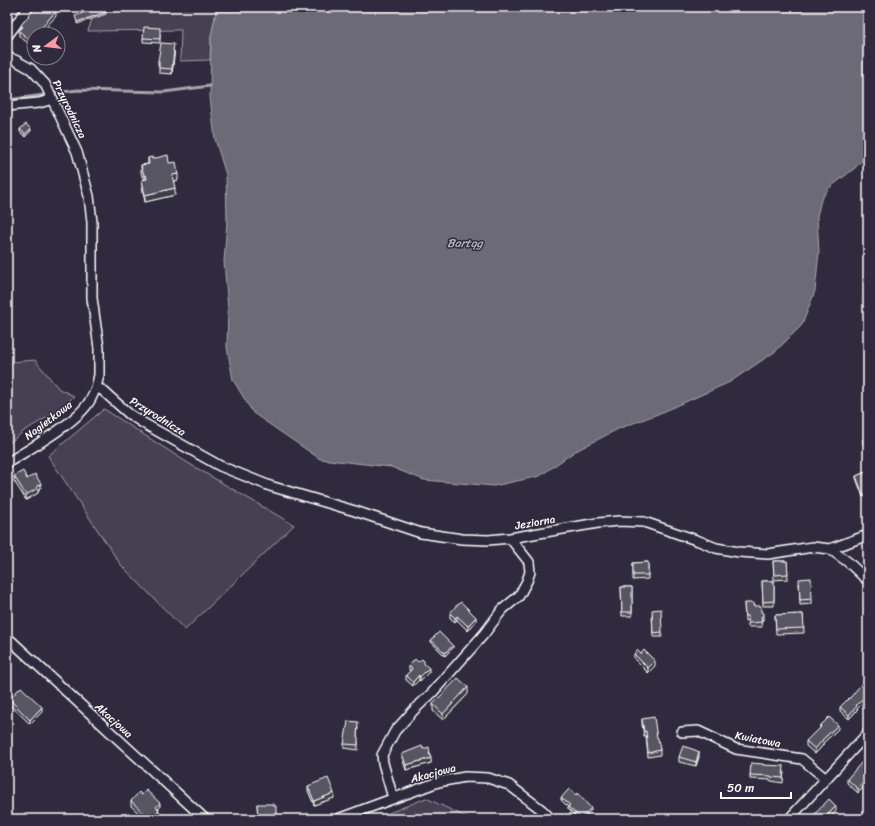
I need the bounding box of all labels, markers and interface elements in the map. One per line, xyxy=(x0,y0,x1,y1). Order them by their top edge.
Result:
north arrow xyxy=(26,26,66,66)
text: N xyxy=(27,42,47,56)
street label: Przyrodnicza xyxy=(47,77,92,142)
water label: Bartąg xyxy=(447,232,484,254)
street label: Przyrodnicza xyxy=(126,392,190,441)
street label: Nagietkowa xyxy=(20,396,77,445)
street label: Jeziorna xyxy=(512,510,557,536)
street label: Akacjowa xyxy=(89,697,137,743)
street label: Kwiatowa xyxy=(733,726,783,753)
street label: Akacjowa xyxy=(407,758,458,789)
scale bar xyxy=(721,774,791,800)
text: 50 m xyxy=(727,777,754,799)

